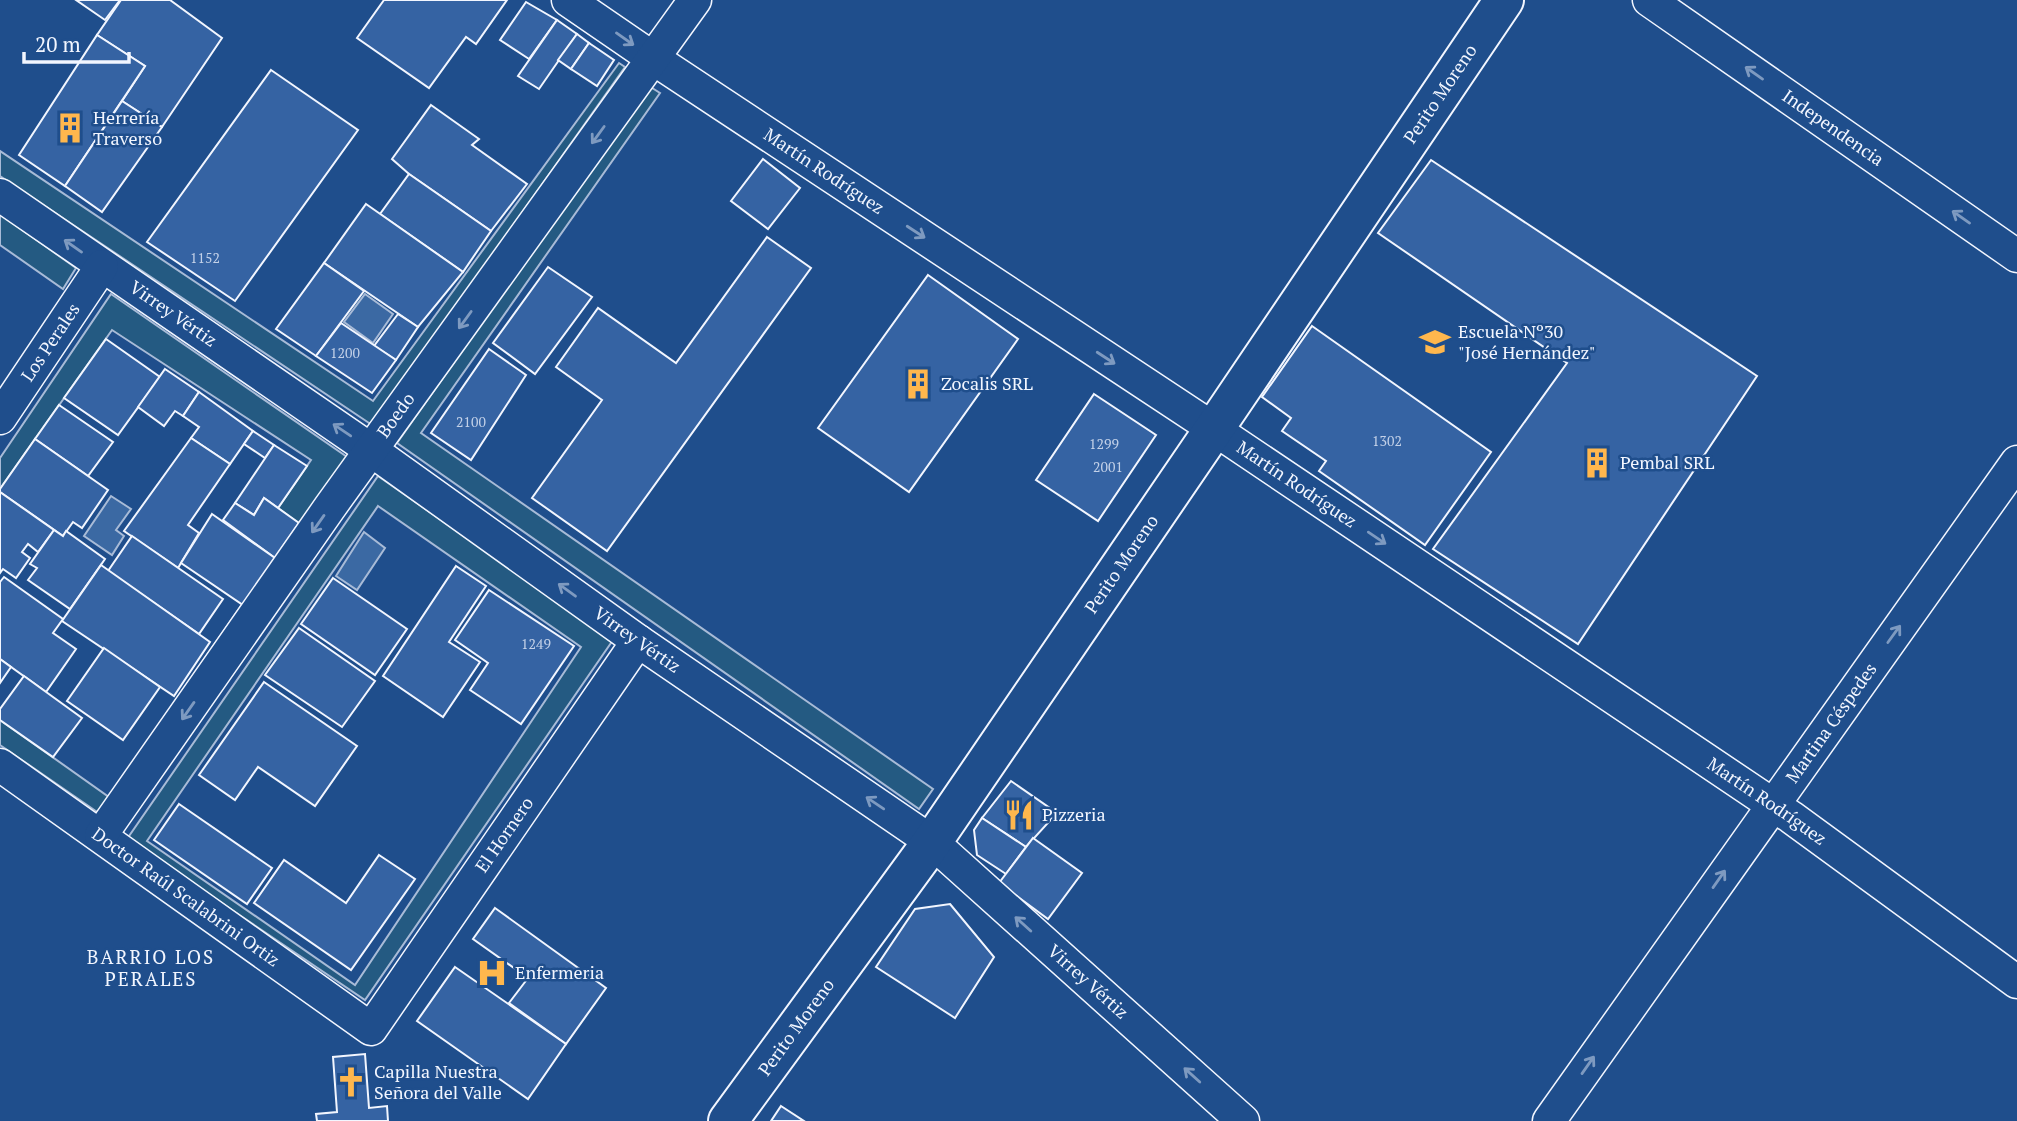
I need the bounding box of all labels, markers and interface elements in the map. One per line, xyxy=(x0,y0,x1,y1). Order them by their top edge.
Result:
scale bar xyxy=(24,21,130,65)
text: 20 m xyxy=(35,30,81,58)
one-way arrow xyxy=(615,32,634,46)
street label: Perito Moreno xyxy=(1397,39,1482,148)
one-way arrow xyxy=(1745,66,1764,80)
street label: Independencia xyxy=(1778,83,1889,171)
place label: Herrería Traverso xyxy=(93,105,162,150)
building icon: Herrería Traverso xyxy=(53,111,87,145)
street label: Martín Rodríguez xyxy=(760,122,889,219)
one-way arrow xyxy=(591,125,606,144)
one-way arrow xyxy=(1952,210,1971,224)
one-way arrow xyxy=(906,225,925,239)
one-way arrow xyxy=(64,239,84,253)
house number: 1152 xyxy=(190,248,220,267)
street label: Virrey Vértiz xyxy=(125,275,222,352)
street label: Los Perales xyxy=(15,298,85,386)
one-way arrow xyxy=(458,310,472,329)
place label: Escuela Nº30 "José Hernández" xyxy=(1458,319,1596,364)
school or university icon: Escuela Nº30 "José Hernández" xyxy=(1418,325,1452,359)
house number: 1200 xyxy=(330,343,360,362)
one-way arrow xyxy=(1096,350,1115,365)
building icon: Zocalis SRL xyxy=(901,367,935,401)
place label: Zocalis SRL xyxy=(941,371,1033,395)
street label: Boedo xyxy=(371,387,420,442)
house number: 2100 xyxy=(456,412,486,431)
one-way arrow xyxy=(333,423,352,437)
house number: 1302 xyxy=(1372,431,1402,450)
house number: 1299 xyxy=(1089,434,1119,453)
street label: Martín Rodríguez xyxy=(1232,435,1362,533)
building icon: Pembal SRL xyxy=(1580,446,1614,480)
place label: Pembal SRL xyxy=(1620,450,1715,474)
house number: 2001 xyxy=(1093,457,1123,476)
street label: Perito Moreno xyxy=(1079,509,1163,618)
one-way arrow xyxy=(311,514,325,533)
one-way arrow xyxy=(1367,531,1386,546)
one-way arrow xyxy=(558,583,577,598)
street label: Virrey Vértiz xyxy=(589,600,686,678)
one-way arrow xyxy=(1887,625,1901,644)
house number: 1249 xyxy=(521,634,551,653)
street label: Martina Céspedes xyxy=(1780,658,1882,787)
one-way arrow xyxy=(181,701,195,720)
street label: Martín Rodríguez xyxy=(1703,751,1832,850)
street label: El Hornero xyxy=(469,792,538,877)
one-way arrow xyxy=(866,796,885,810)
restaurant icon: Pizzeria xyxy=(1002,798,1036,832)
place label: Pizzeria xyxy=(1042,802,1106,826)
street label: Doctor Raúl Scalabrini Ortiz xyxy=(88,821,285,971)
one-way arrow xyxy=(1712,870,1726,889)
one-way arrow xyxy=(1014,916,1032,932)
street label: Virrey Vértiz xyxy=(1043,938,1134,1024)
district label: BARRIO LOS PERALES xyxy=(87,944,215,991)
hospital icon: Enfermeria xyxy=(475,956,509,990)
place label: Enfermeria xyxy=(515,960,604,984)
street label: Perito Moreno xyxy=(752,973,839,1080)
one-way arrow xyxy=(1581,1056,1595,1075)
place label: Capilla Nuestra Señora del Valle xyxy=(374,1059,502,1104)
church icon: Capilla Nuestra Señora del Valle xyxy=(334,1065,368,1099)
one-way arrow xyxy=(1184,1068,1202,1084)

